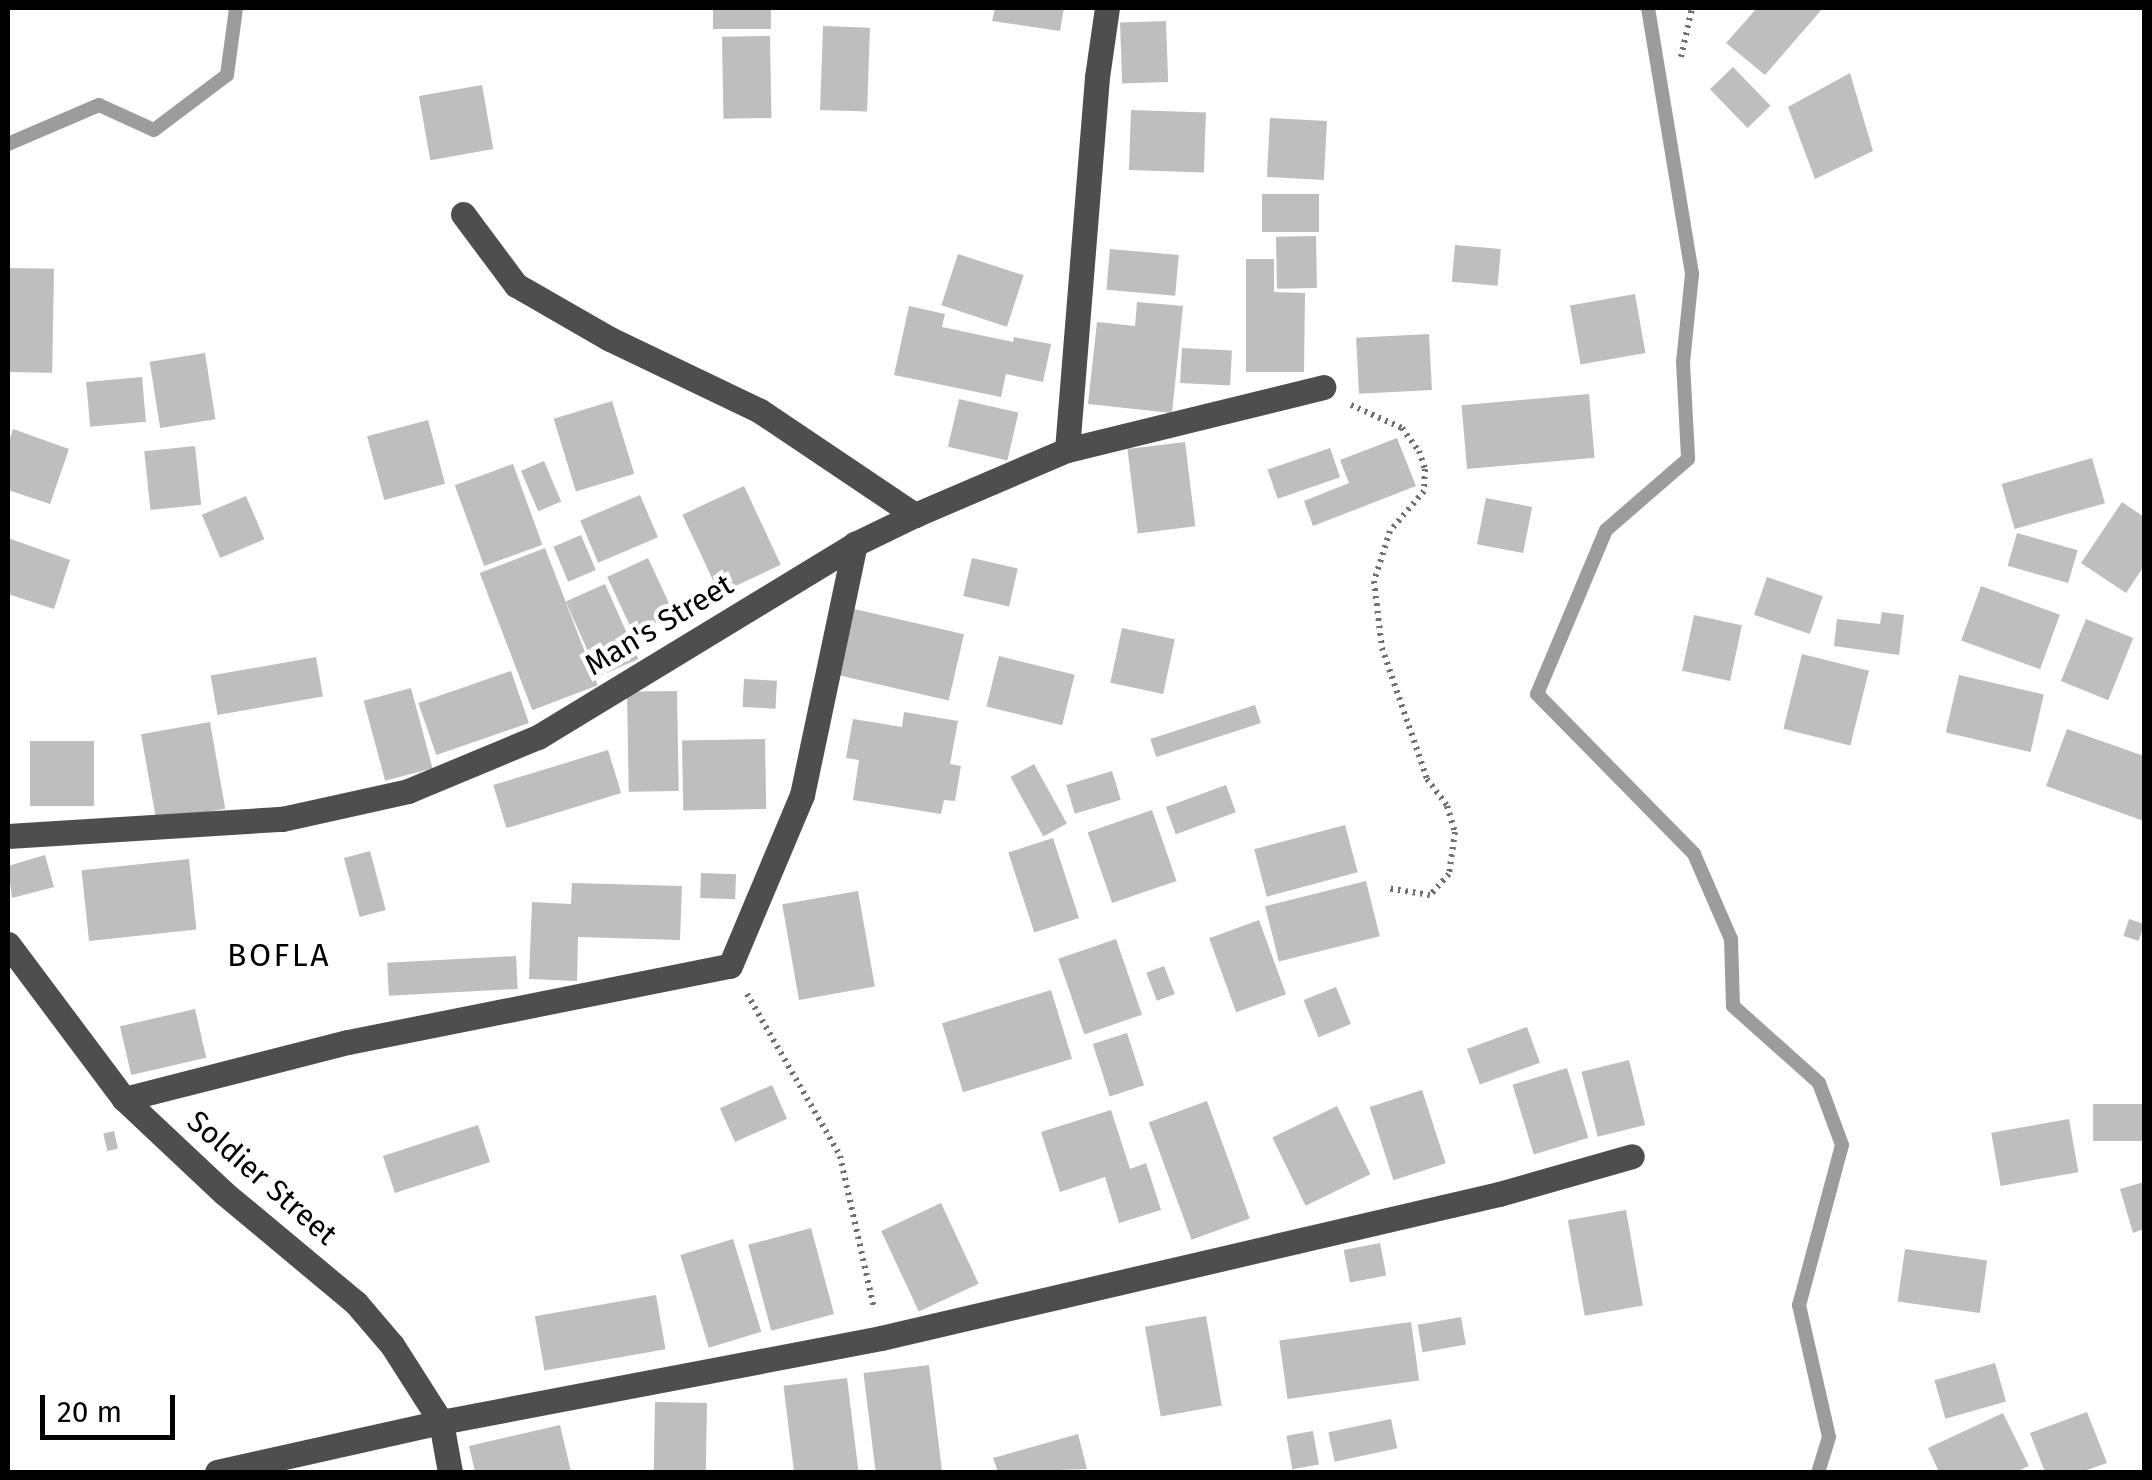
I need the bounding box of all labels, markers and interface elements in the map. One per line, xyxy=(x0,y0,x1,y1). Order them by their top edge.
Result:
street label: Man's Street xyxy=(578,567,740,683)
district label: BOFLA xyxy=(227,936,331,974)
street label: Soldier Street xyxy=(180,1103,344,1253)
scale bar xyxy=(45,1375,180,1437)
text: 20 m xyxy=(57,1394,122,1430)

